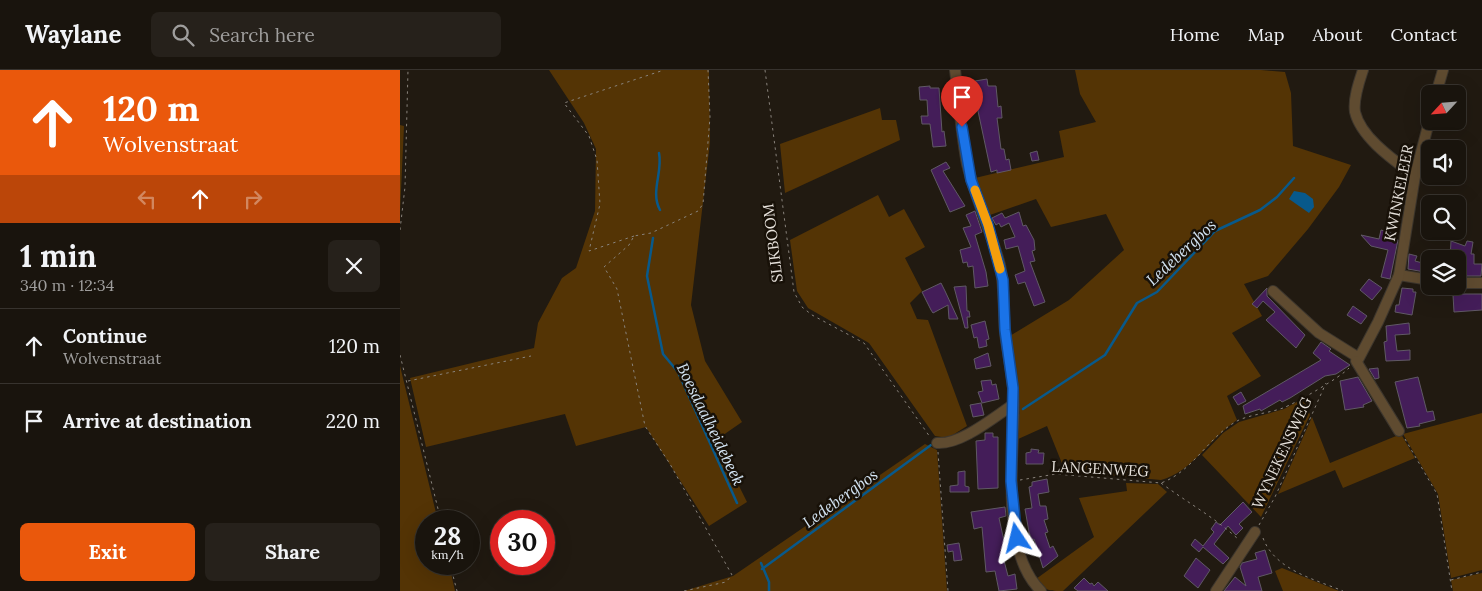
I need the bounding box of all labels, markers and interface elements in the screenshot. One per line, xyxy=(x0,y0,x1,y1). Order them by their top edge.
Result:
search box xyxy=(151,12,501,57)
text: Waylane xyxy=(25,19,121,50)
icon: search xyxy=(169,21,197,49)
text: Search here xyxy=(209,23,315,47)
text: Home xyxy=(1170,23,1220,46)
text: Map xyxy=(1248,23,1284,46)
text: About xyxy=(1312,23,1362,46)
text: Contact xyxy=(1390,23,1457,46)
pin xyxy=(941,76,983,127)
icon: arrive xyxy=(948,83,976,111)
north arrow xyxy=(1421,85,1466,130)
map controls xyxy=(1421,85,1466,295)
text: 120 m xyxy=(103,86,200,131)
icon: ahead xyxy=(20,90,85,155)
text: Wolvenstraat xyxy=(103,130,238,158)
button: sound xyxy=(1421,140,1466,185)
street label: KWINKELEER xyxy=(1380,142,1417,243)
icon: left xyxy=(133,185,161,213)
icon: ahead xyxy=(186,185,214,213)
icon: right xyxy=(239,185,267,213)
button: search xyxy=(1421,195,1466,240)
street label: SLIKBOOM xyxy=(758,202,787,284)
water label: Ledebergbos xyxy=(1142,215,1220,289)
text: 1 min xyxy=(20,237,97,275)
button: close xyxy=(328,240,380,292)
button: layers xyxy=(1421,250,1466,295)
text: 340 m · 12:34 xyxy=(20,275,114,295)
text: Continue xyxy=(63,324,147,348)
icon: ahead xyxy=(20,332,48,360)
text: 120 m xyxy=(329,334,380,358)
text: Wolvenstraat xyxy=(63,348,161,368)
water label: Boesdaalheidebeek xyxy=(673,359,749,489)
street label: WYNEKENSWEG xyxy=(1247,393,1316,512)
icon: arrive xyxy=(20,407,48,435)
text: Arrive at destination xyxy=(63,409,252,433)
text: 220 m xyxy=(326,409,380,433)
street label: LANGENWEG xyxy=(1051,456,1150,481)
water label: Ledebergbos xyxy=(798,464,882,532)
speed limit sign: 30 xyxy=(490,510,555,575)
position arrow xyxy=(990,511,1042,563)
text: 28 xyxy=(434,520,461,552)
button: Exit xyxy=(20,523,195,581)
button: Share xyxy=(205,523,380,581)
text: km/h xyxy=(431,547,464,562)

